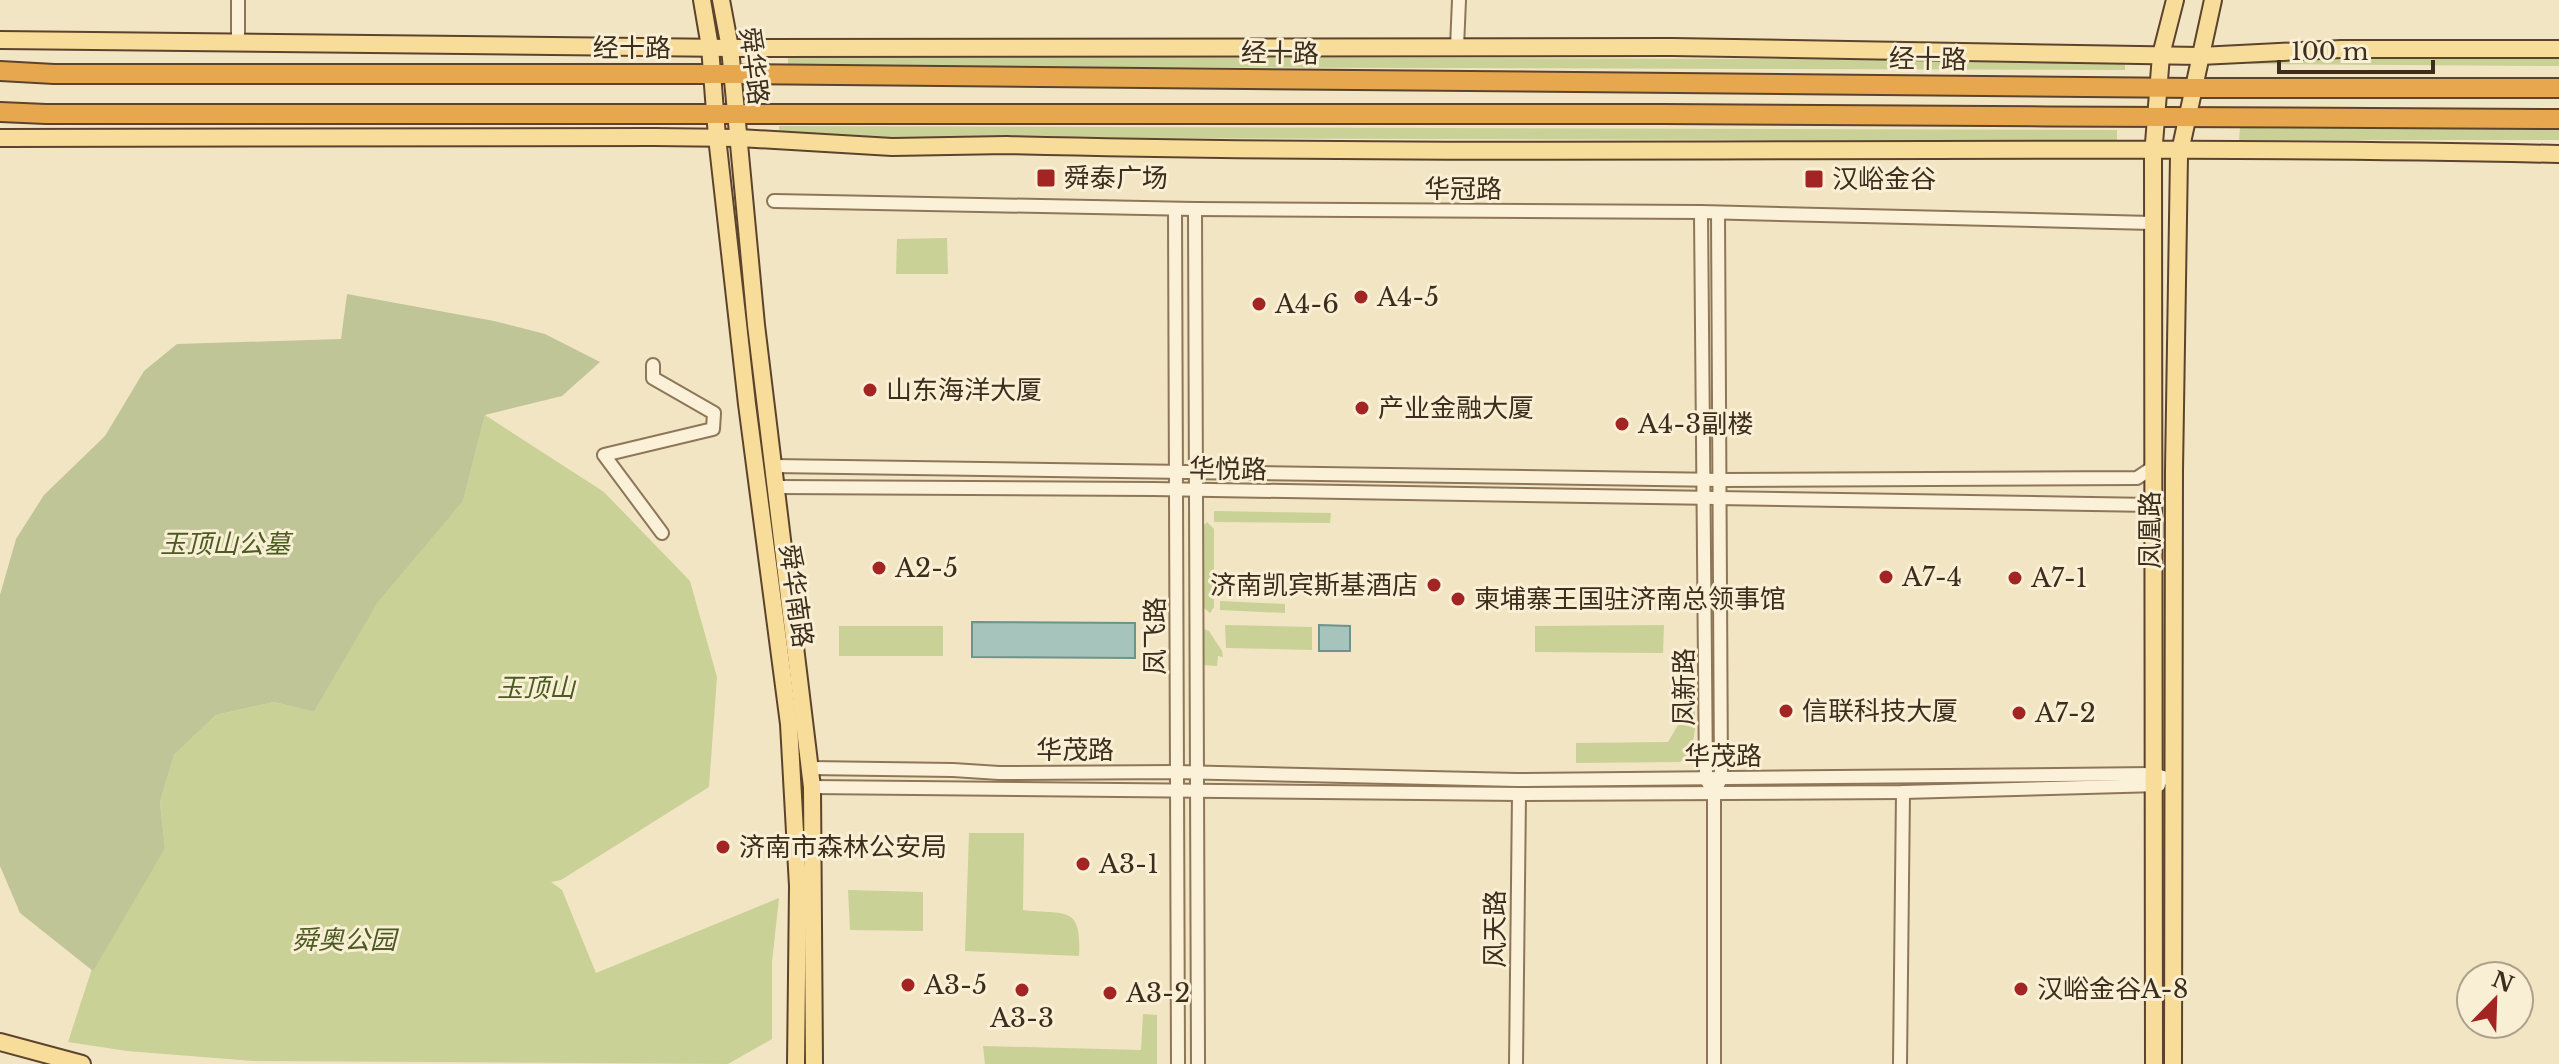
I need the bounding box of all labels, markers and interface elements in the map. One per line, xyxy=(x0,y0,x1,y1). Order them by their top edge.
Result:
scale bar xyxy=(2279,24,2433,74)
street label: 舜华路 xyxy=(733,25,775,107)
street label: 经十路 xyxy=(593,32,671,64)
street label: 经十路 xyxy=(1241,36,1319,70)
text: 100 m xyxy=(2291,37,2369,66)
street label: 经十路 xyxy=(1889,42,1967,76)
place label: 舜泰广场 xyxy=(1064,162,1168,194)
place label: 汉峪金谷 xyxy=(1832,163,1936,195)
marker: 舜泰广场 xyxy=(1035,167,1057,189)
marker: 汉峪金谷 xyxy=(1803,168,1825,190)
street label: 华冠路 xyxy=(1424,173,1502,205)
place label: A4-5 xyxy=(1376,281,1439,313)
place label: A4-6 xyxy=(1274,288,1339,320)
marker: A4-5 xyxy=(1352,288,1370,306)
marker: A4-6 xyxy=(1250,295,1268,313)
place label: 山东海洋大厦 xyxy=(886,374,1042,406)
marker: 山东海洋大厦 xyxy=(861,381,879,399)
place label: 产业金融大厦 xyxy=(1378,392,1534,424)
marker: 产业金融大厦 xyxy=(1353,399,1371,417)
place label: A4-3副楼 xyxy=(1637,408,1753,440)
marker: A4-3副楼 xyxy=(1613,415,1631,433)
street label: 华悦路 xyxy=(1189,452,1267,486)
street label: 凤凰路 xyxy=(2134,491,2166,569)
park label: 玉顶山公墓 xyxy=(160,528,294,560)
street label: 舜华南路 xyxy=(773,542,819,650)
place label: A2-5 xyxy=(894,552,958,584)
marker: A2-5 xyxy=(870,559,888,577)
place label: A7-4 xyxy=(1901,561,1962,593)
place label: A7-1 xyxy=(2030,562,2087,594)
marker: A7-4 xyxy=(1877,568,1895,586)
place label: 济南凯宾斯基酒店 xyxy=(1210,569,1418,601)
marker: A7-1 xyxy=(2006,569,2024,587)
marker: 济南凯宾斯基酒店 xyxy=(1425,576,1443,594)
place label: 柬埔寨王国驻济南总领事馆 xyxy=(1474,583,1786,615)
marker: 柬埔寨王国驻济南总领事馆 xyxy=(1449,590,1467,608)
street label: 凤飞路 xyxy=(1139,597,1171,675)
street label: 凤新路 xyxy=(1668,648,1700,726)
park label: 玉顶山 xyxy=(497,672,577,704)
place label: 信联科技大厦 xyxy=(1802,695,1958,727)
place label: A7-2 xyxy=(2034,697,2096,729)
marker: 信联科技大厦 xyxy=(1777,702,1795,720)
marker: A7-2 xyxy=(2010,704,2028,722)
street label: 华茂路 xyxy=(1036,734,1114,766)
street label: 华茂路 xyxy=(1684,740,1762,772)
place label: 济南市森林公安局 xyxy=(739,831,947,863)
marker: 济南市森林公安局 xyxy=(714,838,732,856)
place label: A3-1 xyxy=(1098,848,1159,880)
marker: A3-1 xyxy=(1074,855,1092,873)
street label: 风天路 xyxy=(1479,890,1511,968)
park label: 舜奥公园 xyxy=(292,924,400,956)
north arrow xyxy=(2455,960,2535,1040)
text: N xyxy=(2488,966,2518,999)
place label: A3-5 xyxy=(923,969,987,1001)
place label: 汉峪金谷A-8 xyxy=(2037,973,2188,1005)
marker: A3-5 xyxy=(899,976,917,994)
place label: A3-2 xyxy=(1125,977,1190,1009)
marker: 汉峪金谷A-8 xyxy=(2012,980,2030,998)
marker: A3-3 xyxy=(1013,981,1031,999)
marker: A3-2 xyxy=(1101,984,1119,1002)
place label: A3-3 xyxy=(989,1002,1054,1034)

